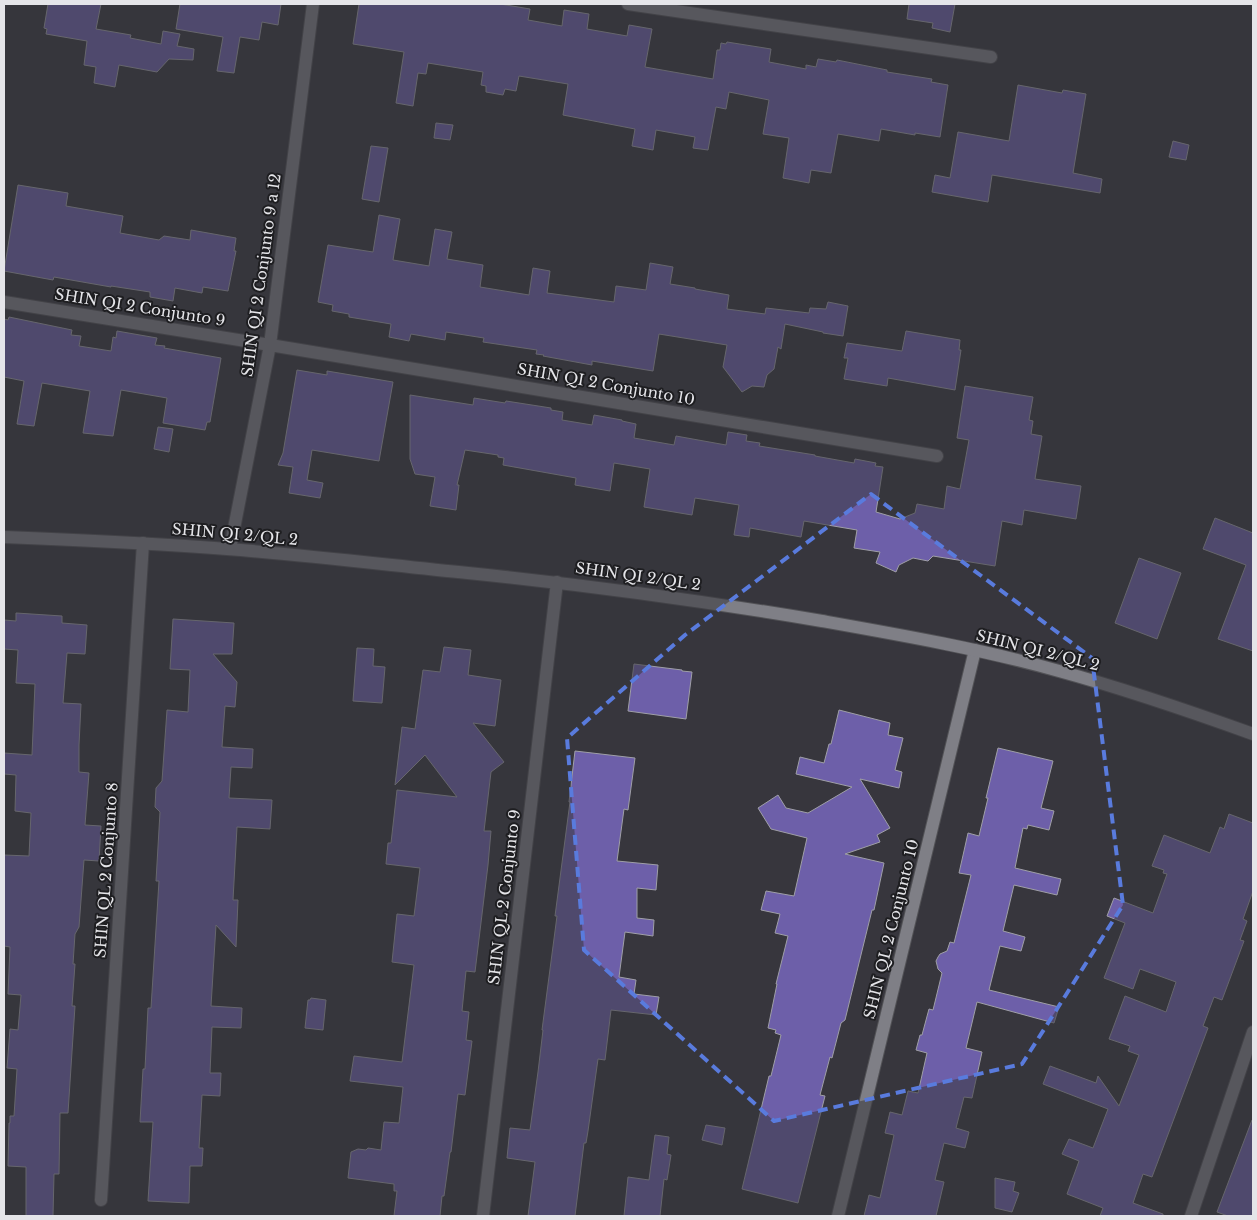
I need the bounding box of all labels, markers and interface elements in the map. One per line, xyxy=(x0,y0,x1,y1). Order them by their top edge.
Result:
street label: SHIN QI 2 Conjunto 9 a 12 xyxy=(237,172,285,378)
street label: SHIN QI 2 Conjunto 9 xyxy=(53,284,227,330)
street label: SHIN QI 2 Conjunto 10 xyxy=(516,359,696,409)
street label: SHIN QI 2/QL 2 xyxy=(171,519,299,549)
street label: SHIN QI 2/QL 2 xyxy=(574,558,702,594)
street label: SHIN QI 2/QL 2 xyxy=(974,625,1102,675)
street label: SHIN QL 2 Conjunto 8 xyxy=(90,782,122,958)
street label: SHIN QL 2 Conjunto 9 xyxy=(484,808,524,986)
street label: SHIN QL 2 Conjunto 10 xyxy=(859,837,923,1021)

